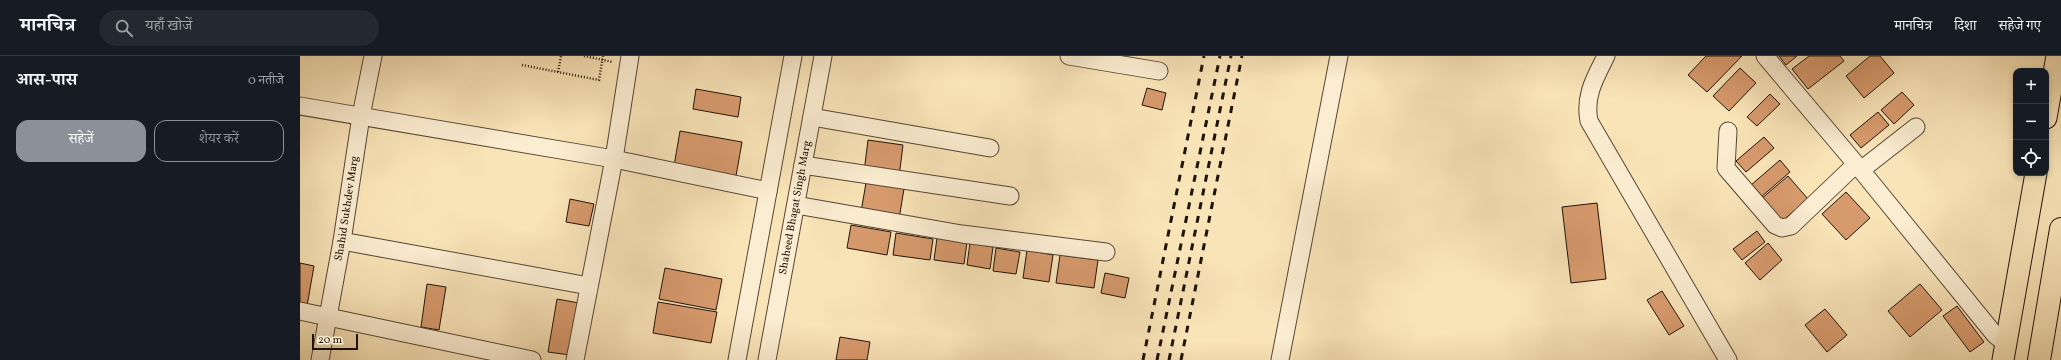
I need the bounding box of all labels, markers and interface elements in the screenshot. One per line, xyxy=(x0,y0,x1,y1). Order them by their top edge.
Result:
search box xyxy=(99,10,379,46)
text: मानचित्र xyxy=(20,13,75,39)
text: यहाँ खोजें xyxy=(145,16,192,37)
icon: search xyxy=(113,17,135,39)
text: मानचित्र xyxy=(1894,17,1932,36)
text: दिशा xyxy=(1954,17,1976,36)
text: सहेजे गए xyxy=(1998,17,2041,36)
map controls xyxy=(2013,68,2049,176)
button: + xyxy=(2013,68,2049,104)
text: आस-पास xyxy=(16,69,77,92)
text: 0 नतीजे xyxy=(248,72,284,90)
button: − xyxy=(2013,104,2049,140)
button: सहेजें xyxy=(16,120,146,162)
button: शेयर करें xyxy=(154,120,284,162)
street label: Shaheed Bhagat Singh Marg xyxy=(775,139,815,276)
button: locate xyxy=(2013,140,2049,176)
street label: Shahid Sukhdev Marg xyxy=(331,154,362,262)
scale bar xyxy=(312,332,358,351)
text: 20 m xyxy=(318,333,342,348)

